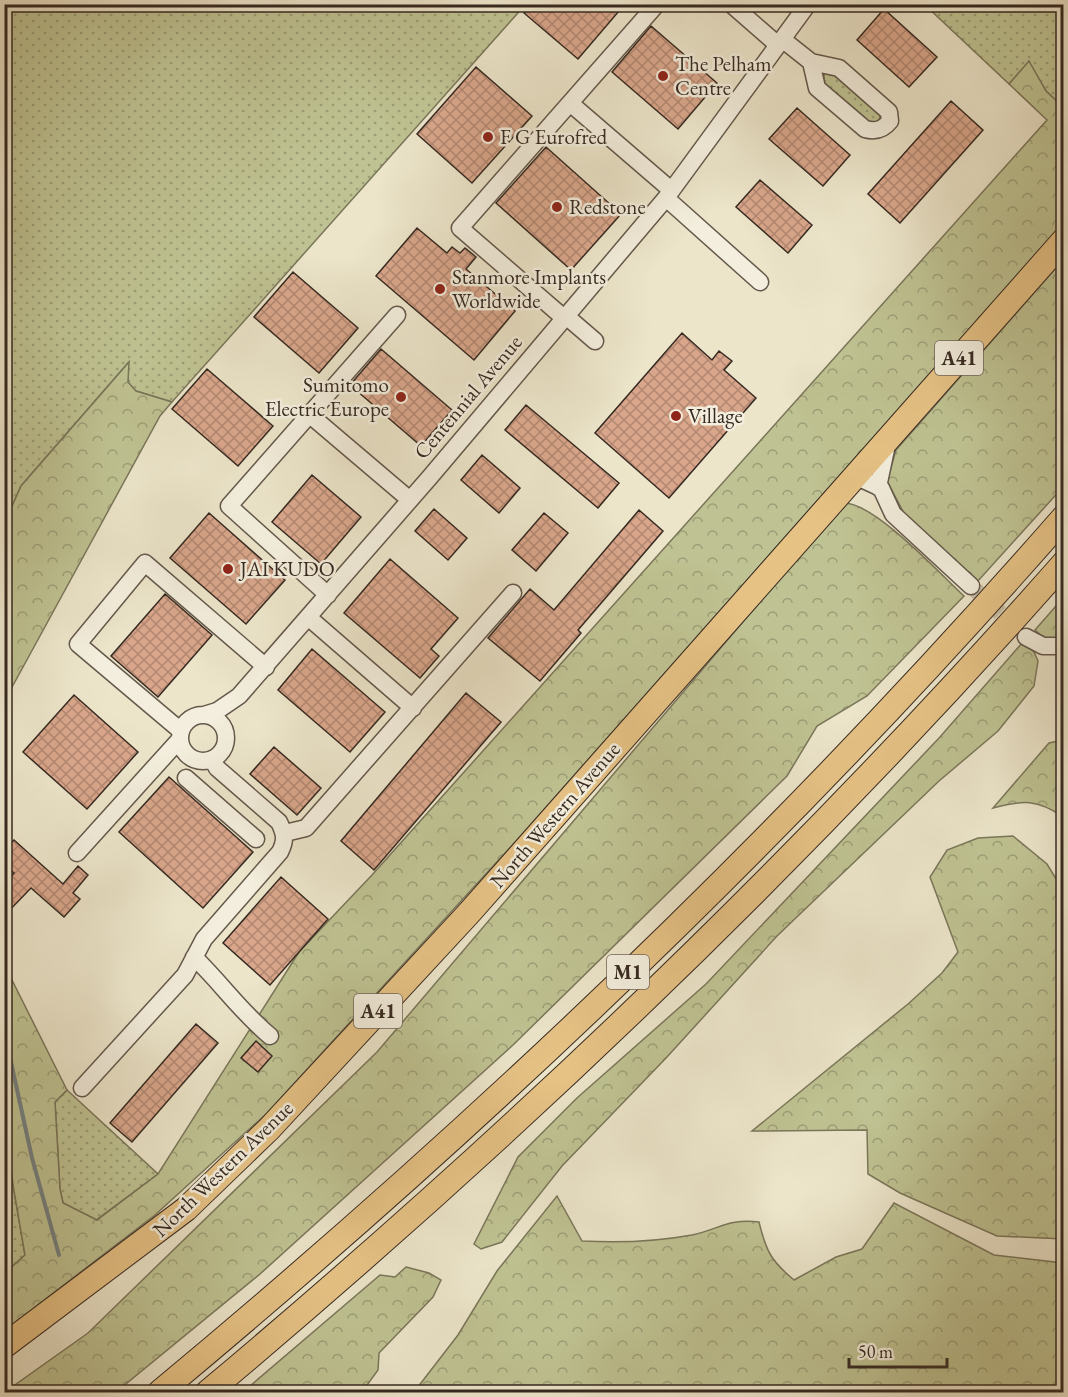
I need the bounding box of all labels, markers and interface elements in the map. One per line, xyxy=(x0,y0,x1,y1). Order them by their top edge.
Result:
place label: The Pelham Centre xyxy=(675,50,772,101)
marker: The Pelham Centre xyxy=(656,69,670,83)
place label: F G Eurofred xyxy=(500,123,607,150)
marker: F G Eurofred xyxy=(481,130,495,144)
place label: Redstone xyxy=(569,193,646,220)
marker: Redstone xyxy=(550,200,564,214)
place label: Stanmore Implants Worldwide xyxy=(452,263,606,314)
marker: Stanmore Implants Worldwide xyxy=(433,282,447,296)
street label: Centennial Avenue xyxy=(408,329,528,464)
road number: A41 xyxy=(935,341,983,375)
place label: Sumitomo Electric Europe xyxy=(265,371,389,422)
marker: Sumitomo Electric Europe xyxy=(394,390,408,404)
place label: Village xyxy=(688,402,743,429)
marker: Village xyxy=(669,409,683,423)
place label: JAI KUDO xyxy=(238,555,335,582)
marker: JAI KUDO xyxy=(221,562,235,576)
street label: North Western Avenue xyxy=(484,736,626,893)
road number: M1 xyxy=(607,955,649,989)
road number: A41 xyxy=(354,994,402,1028)
street label: North Western Avenue xyxy=(147,1095,299,1243)
scale bar xyxy=(849,1331,946,1369)
text: 50 m xyxy=(858,1340,893,1363)

